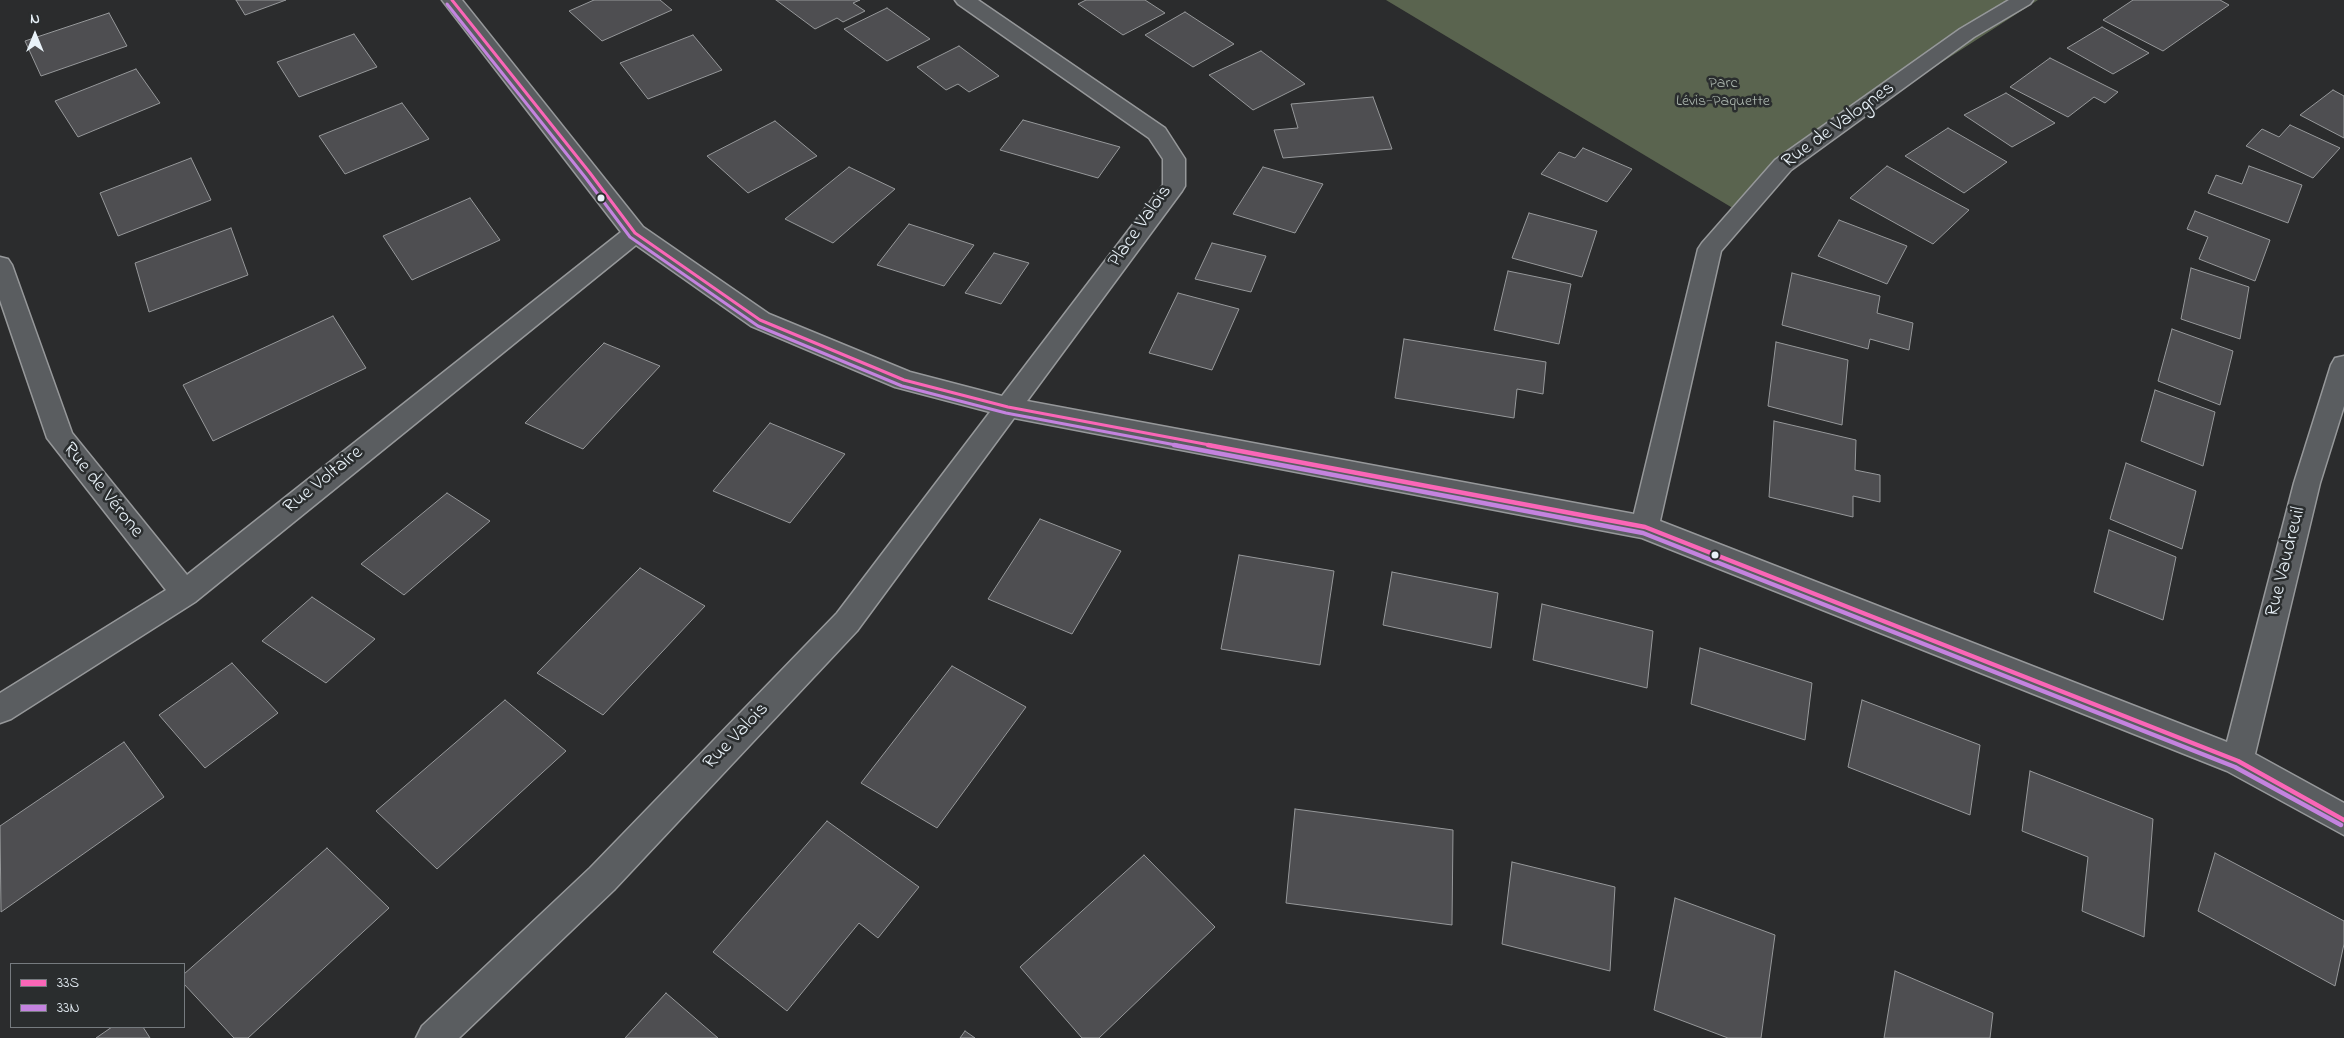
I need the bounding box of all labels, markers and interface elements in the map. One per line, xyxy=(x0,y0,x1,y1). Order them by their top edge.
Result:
text: N xyxy=(30,9,40,30)
north arrow xyxy=(10,10,60,60)
park label: Parc Lévis-Paquette xyxy=(1676,74,1770,112)
street label: Rue de Valognes xyxy=(1778,77,1900,175)
street label: Place Valois xyxy=(1104,181,1178,273)
unlabelled marker xyxy=(596,193,606,203)
street label: Rue de Vérone xyxy=(56,439,148,543)
street label: Rue Voltaire xyxy=(279,442,369,520)
street label: Rue Vaudreuil xyxy=(2262,504,2312,620)
unlabelled marker xyxy=(1710,550,1720,560)
street label: Rue Valois xyxy=(699,698,775,776)
legend xyxy=(10,963,185,1028)
text: 33S xyxy=(57,972,79,994)
text: 33N xyxy=(57,997,80,1019)

